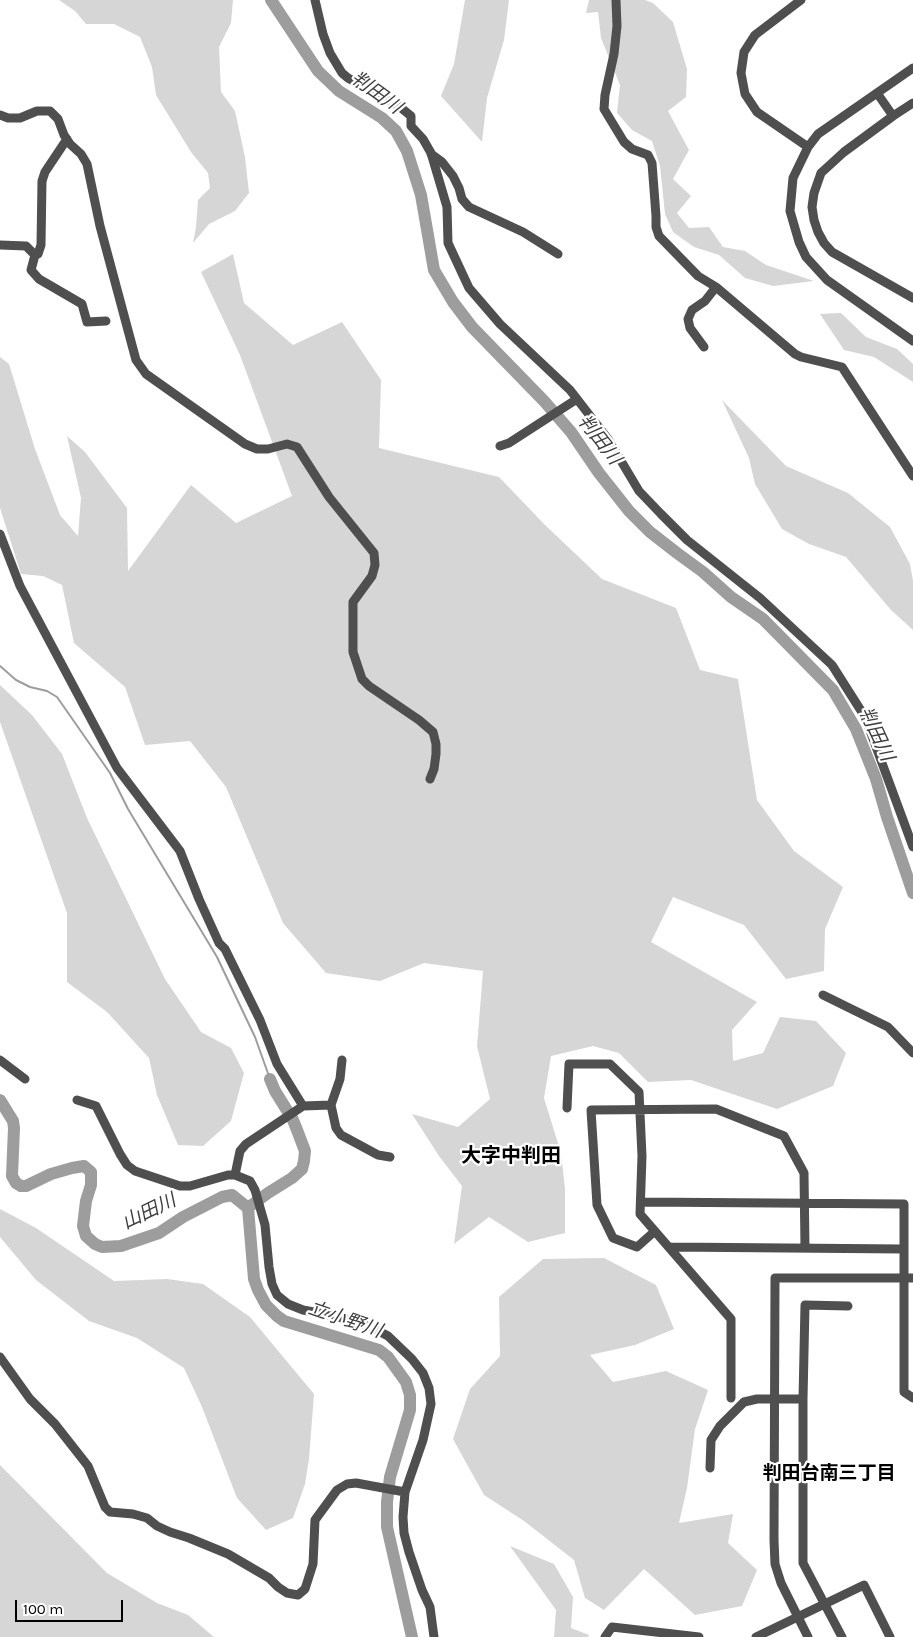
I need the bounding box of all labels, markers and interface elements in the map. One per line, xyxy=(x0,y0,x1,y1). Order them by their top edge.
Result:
water label: 判田川 xyxy=(346,67,406,119)
water label: 判田川 xyxy=(572,411,626,469)
water label: 判田川 xyxy=(854,703,898,765)
district label: 大字中判田 xyxy=(461,1144,561,1168)
water label: 山田川 xyxy=(118,1189,180,1235)
water label: 立小野川 xyxy=(305,1297,385,1343)
district label: 判田台南三丁目 xyxy=(763,1463,895,1485)
scale bar xyxy=(18,1590,125,1622)
text: 100 m xyxy=(23,1600,63,1618)

